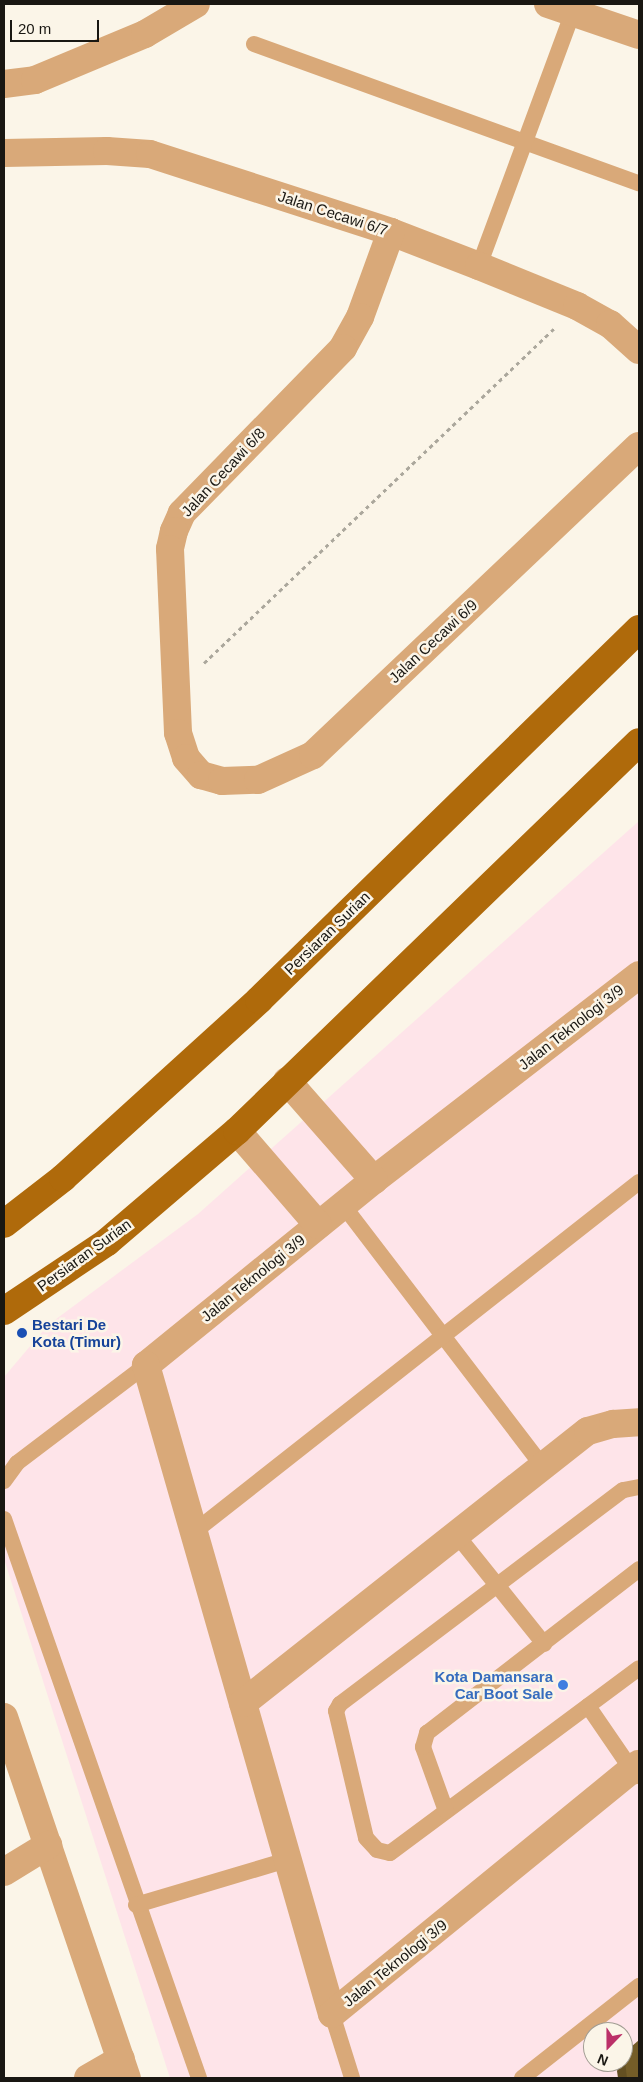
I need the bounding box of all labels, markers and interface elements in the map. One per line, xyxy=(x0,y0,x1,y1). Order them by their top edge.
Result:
scale bar xyxy=(12,10,101,42)
text: 20 m xyxy=(18,20,51,37)
street label: Jalan Cecawi 6/7 xyxy=(276,187,390,239)
street label: Jalan Cecawi 6/8 xyxy=(177,424,269,520)
street label: Jalan Cecawi 6/9 xyxy=(385,595,481,687)
street label: Persiaran Surian xyxy=(281,888,373,978)
street label: Jalan Teknologi 3/9 xyxy=(515,980,627,1074)
street label: Persiaran Surian xyxy=(34,1215,134,1295)
street label: Jalan Teknologi 3/9 xyxy=(197,1231,309,1325)
place label: Bestari De Kota (Timur) xyxy=(32,1315,121,1350)
marker: Bestari De Kota (Timur) xyxy=(16,1327,28,1339)
place label: Kota Damansara Car Boot Sale xyxy=(435,1667,553,1702)
marker: Kota Damansara Car Boot Sale xyxy=(557,1679,569,1691)
street label: Jalan Teknologi 3/9 xyxy=(339,1916,451,2010)
north arrow xyxy=(583,2022,633,2072)
text: N xyxy=(595,2051,610,2069)

